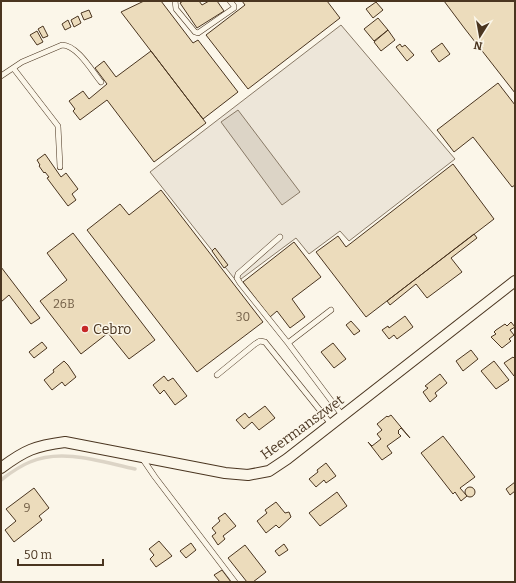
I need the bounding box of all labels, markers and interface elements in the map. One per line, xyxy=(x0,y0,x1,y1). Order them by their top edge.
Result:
north arrow xyxy=(460,16,500,56)
text: N xyxy=(472,38,484,53)
house number: 26B xyxy=(53,297,75,311)
house number: 30 xyxy=(236,310,250,324)
place label: Cebro xyxy=(93,321,131,338)
marker: Cebro xyxy=(80,324,90,334)
street label: Heermanszwet xyxy=(257,391,347,463)
house number: 9 xyxy=(23,501,31,515)
scale bar xyxy=(18,541,103,567)
text: 50 m xyxy=(24,548,53,562)

